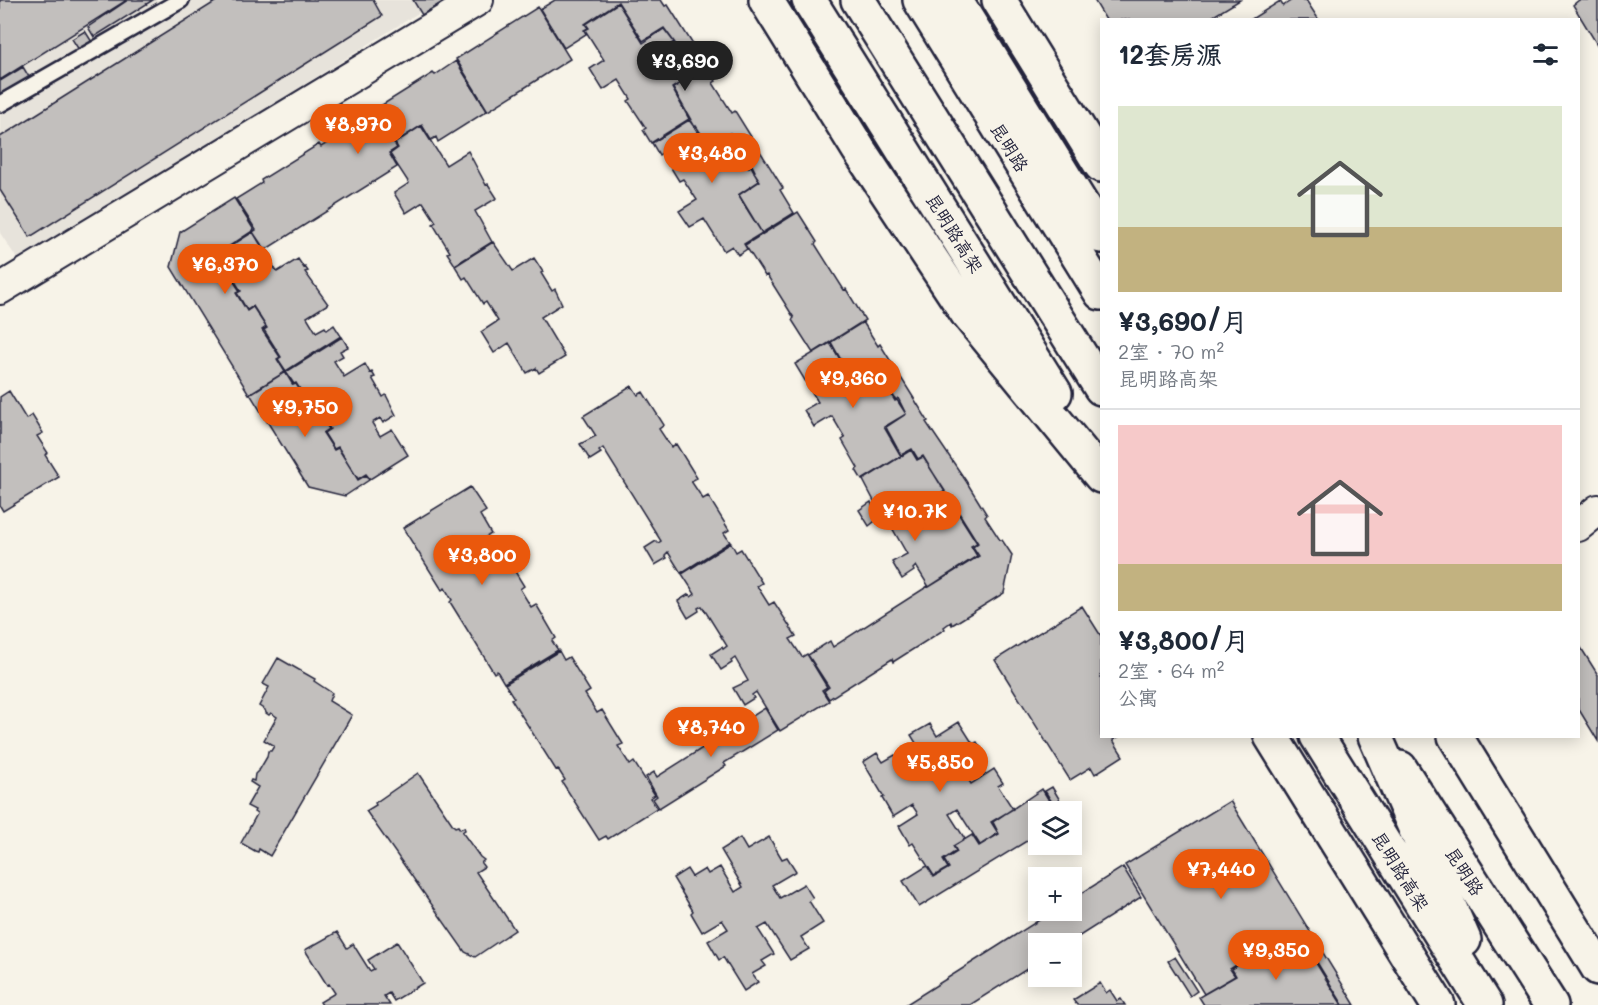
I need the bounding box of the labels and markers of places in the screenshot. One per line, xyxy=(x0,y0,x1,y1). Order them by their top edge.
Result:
pin: ¥3,690 xyxy=(636,41,734,92)
pin: ¥8,970 xyxy=(309,104,407,155)
pin: ¥3,480 xyxy=(663,133,761,184)
pin: ¥6,370 xyxy=(176,244,274,295)
pin: ¥9,360 xyxy=(804,358,902,409)
pin: ¥9,750 xyxy=(256,387,354,438)
pin: ¥10.7K xyxy=(866,491,964,542)
pin: ¥3,800 xyxy=(433,535,531,586)
pin: ¥8,740 xyxy=(662,707,760,758)
pin: ¥5,850 xyxy=(891,742,989,793)
pin: ¥7,440 xyxy=(1172,849,1270,900)
pin: ¥9,350 xyxy=(1227,930,1325,981)

